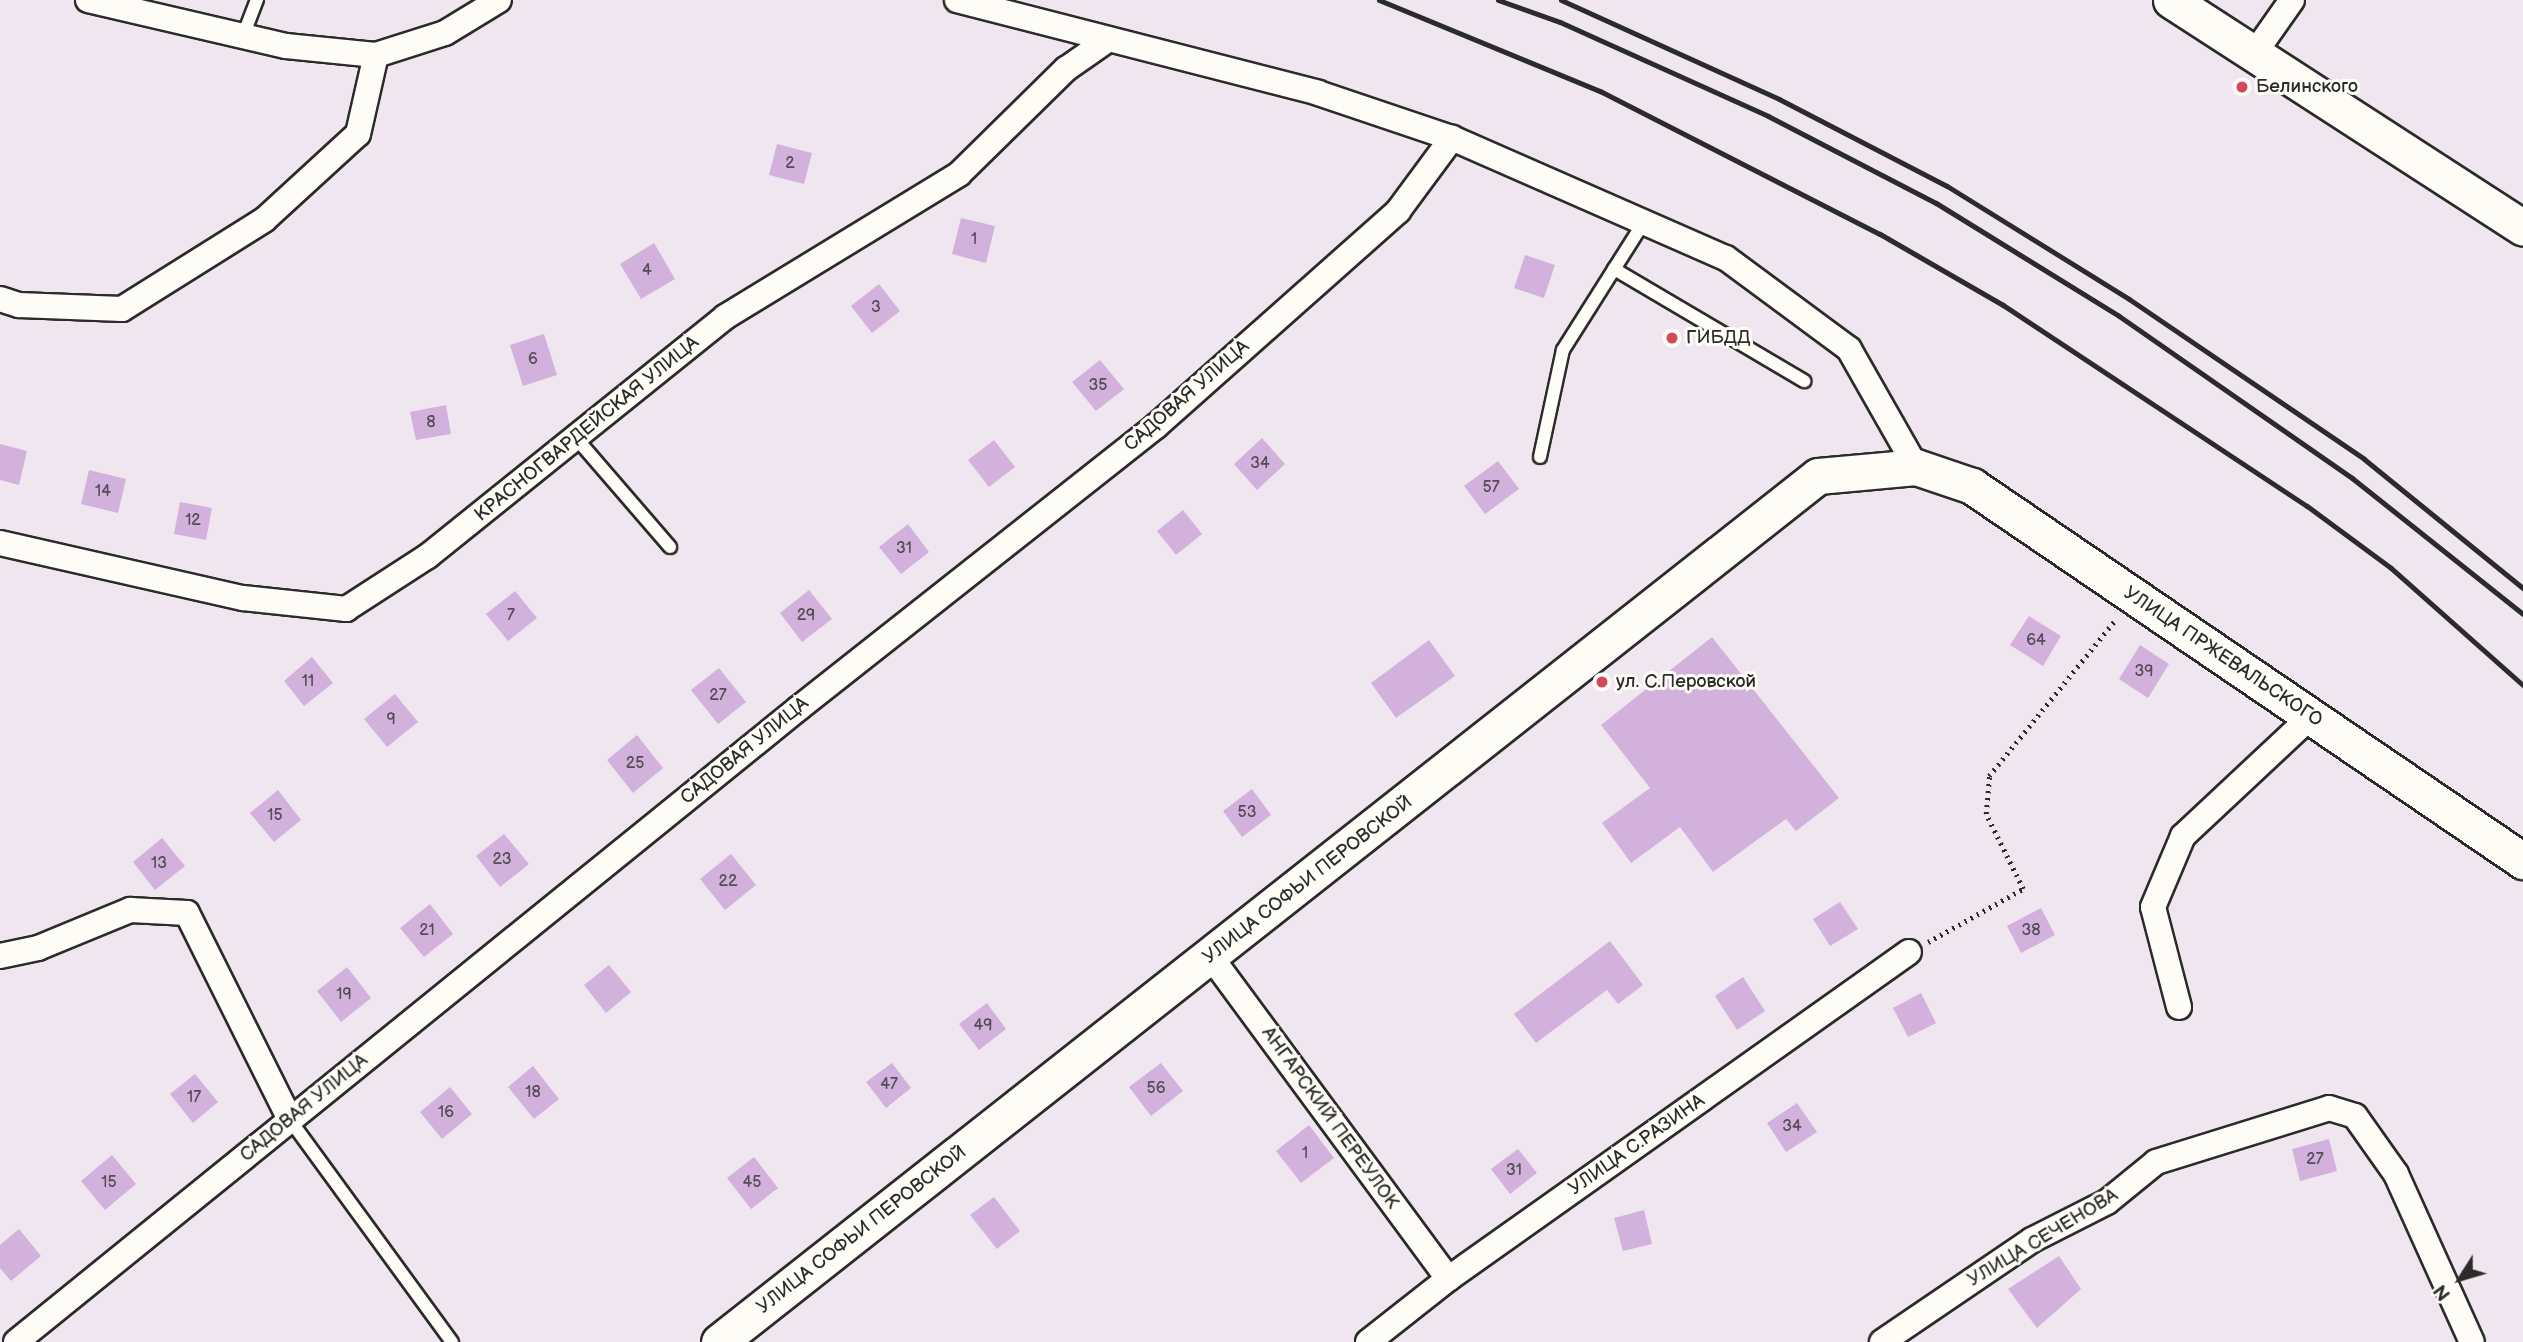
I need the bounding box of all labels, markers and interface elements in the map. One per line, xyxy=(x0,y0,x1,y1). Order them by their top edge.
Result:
place label: Белинского xyxy=(2256,76,2358,98)
marker: Белинского xyxy=(2234,79,2250,95)
house number: 2 xyxy=(785,154,795,174)
house number: 1 xyxy=(971,230,977,250)
house number: 4 xyxy=(642,261,652,281)
house number: 3 xyxy=(871,298,881,318)
place label: ГИБДД xyxy=(1686,327,1751,349)
marker: ГИБДД xyxy=(1664,330,1680,346)
street label: КРАСНОГВАРДЕЙСКАЯ УЛИЦА xyxy=(470,331,704,527)
street label: САДОВАЯ УЛИЦА xyxy=(1120,336,1254,456)
house number: 6 xyxy=(528,350,538,370)
house number: 35 xyxy=(1088,376,1108,396)
house number: 8 xyxy=(426,413,436,433)
house number: 34 xyxy=(1250,454,1270,474)
house number: 57 xyxy=(1482,478,1500,498)
house number: 14 xyxy=(95,482,111,502)
house number: 12 xyxy=(185,511,201,531)
house number: 31 xyxy=(896,539,912,559)
street label: УЛИЦА ПРЖЕВАЛЬСКОГО xyxy=(2119,582,2327,732)
house number: 7 xyxy=(507,606,515,626)
house number: 29 xyxy=(797,606,815,626)
house number: 64 xyxy=(2026,631,2046,651)
house number: 39 xyxy=(2134,662,2154,682)
place label: ул. С.Перовской xyxy=(1616,671,1756,693)
house number: 11 xyxy=(302,672,314,692)
marker: ул. С.Перовской xyxy=(1594,674,1610,690)
house number: 27 xyxy=(709,686,727,706)
street label: САДОВАЯ УЛИЦА xyxy=(676,692,814,810)
house number: 9 xyxy=(386,710,396,730)
house number: 25 xyxy=(626,754,644,774)
street label: УЛИЦА СОФЬИ ПЕРОВСКОЙ xyxy=(1199,791,1417,969)
house number: 53 xyxy=(1237,803,1257,823)
house number: 15 xyxy=(267,806,283,826)
house number: 23 xyxy=(493,850,511,870)
house number: 13 xyxy=(151,854,167,874)
house number: 22 xyxy=(719,872,737,892)
house number: 21 xyxy=(419,921,435,941)
house number: 38 xyxy=(2021,921,2041,941)
house number: 19 xyxy=(336,985,352,1005)
house number: 49 xyxy=(973,1016,993,1036)
street label: АНГАРСКИЙ ПЕРЕУЛОК xyxy=(1256,1023,1404,1213)
street label: САДОВАЯ УЛИЦА xyxy=(235,1049,373,1167)
house number: 47 xyxy=(880,1075,898,1095)
house number: 56 xyxy=(1147,1079,1165,1099)
house number: 18 xyxy=(525,1083,541,1103)
house number: 17 xyxy=(187,1088,201,1108)
street label: УЛИЦА С.РАЗИНА xyxy=(1565,1090,1709,1200)
house number: 16 xyxy=(438,1103,454,1123)
house number: 34 xyxy=(1782,1117,1802,1137)
street label: УЛИЦА СОФЬИ ПЕРОВСКОЙ xyxy=(753,1141,971,1319)
house number: 1 xyxy=(1302,1144,1308,1164)
house number: 27 xyxy=(2306,1150,2324,1170)
house number: 31 xyxy=(1506,1161,1522,1181)
house number: 15 xyxy=(101,1173,117,1193)
house number: 45 xyxy=(743,1173,761,1193)
street label: УЛИЦА СЕЧЕНОВА xyxy=(1964,1184,2122,1292)
north arrow xyxy=(2425,1244,2495,1314)
text: N xyxy=(2429,1279,2456,1305)

